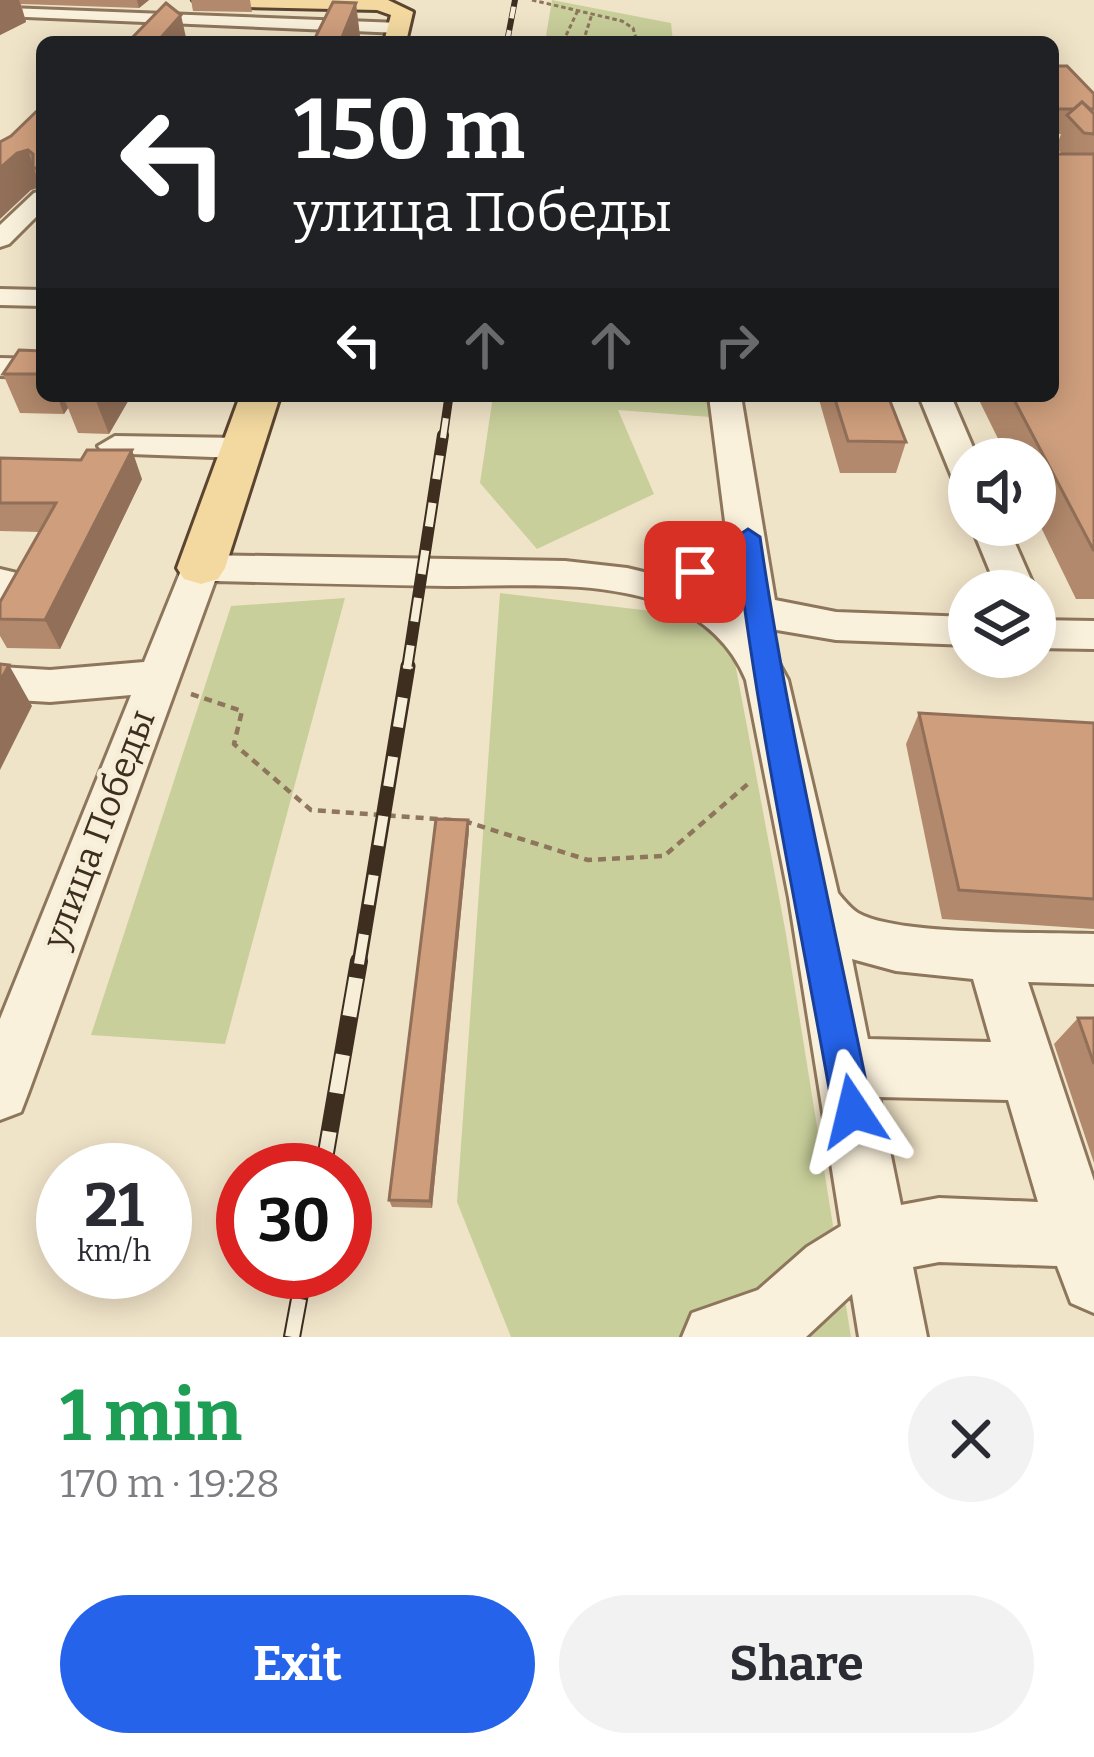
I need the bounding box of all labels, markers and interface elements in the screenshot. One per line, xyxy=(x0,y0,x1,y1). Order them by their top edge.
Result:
text: 150 m xyxy=(294,79,525,180)
icon: left xyxy=(96,84,252,240)
text: улица Победы xyxy=(294,181,672,245)
icon: left xyxy=(326,312,392,378)
icon: ahead xyxy=(452,312,518,378)
icon: ahead xyxy=(578,312,644,378)
icon: right xyxy=(704,312,770,378)
map controls xyxy=(948,438,1056,678)
button: sound xyxy=(948,438,1056,546)
pin xyxy=(644,521,746,623)
icon: arrive xyxy=(662,539,728,605)
button: layers xyxy=(948,570,1056,678)
street label: улица Победы xyxy=(33,703,165,955)
position arrow xyxy=(790,1048,916,1174)
speed limit sign: 30 xyxy=(216,1143,372,1299)
text: 21 xyxy=(84,1170,144,1242)
text: km/h xyxy=(77,1233,151,1269)
text: 1 min xyxy=(60,1373,242,1459)
button: close xyxy=(908,1376,1034,1502)
text: 170 m · 19:28 xyxy=(60,1461,280,1507)
button: Exit xyxy=(60,1595,535,1733)
button: Share xyxy=(559,1595,1034,1733)

